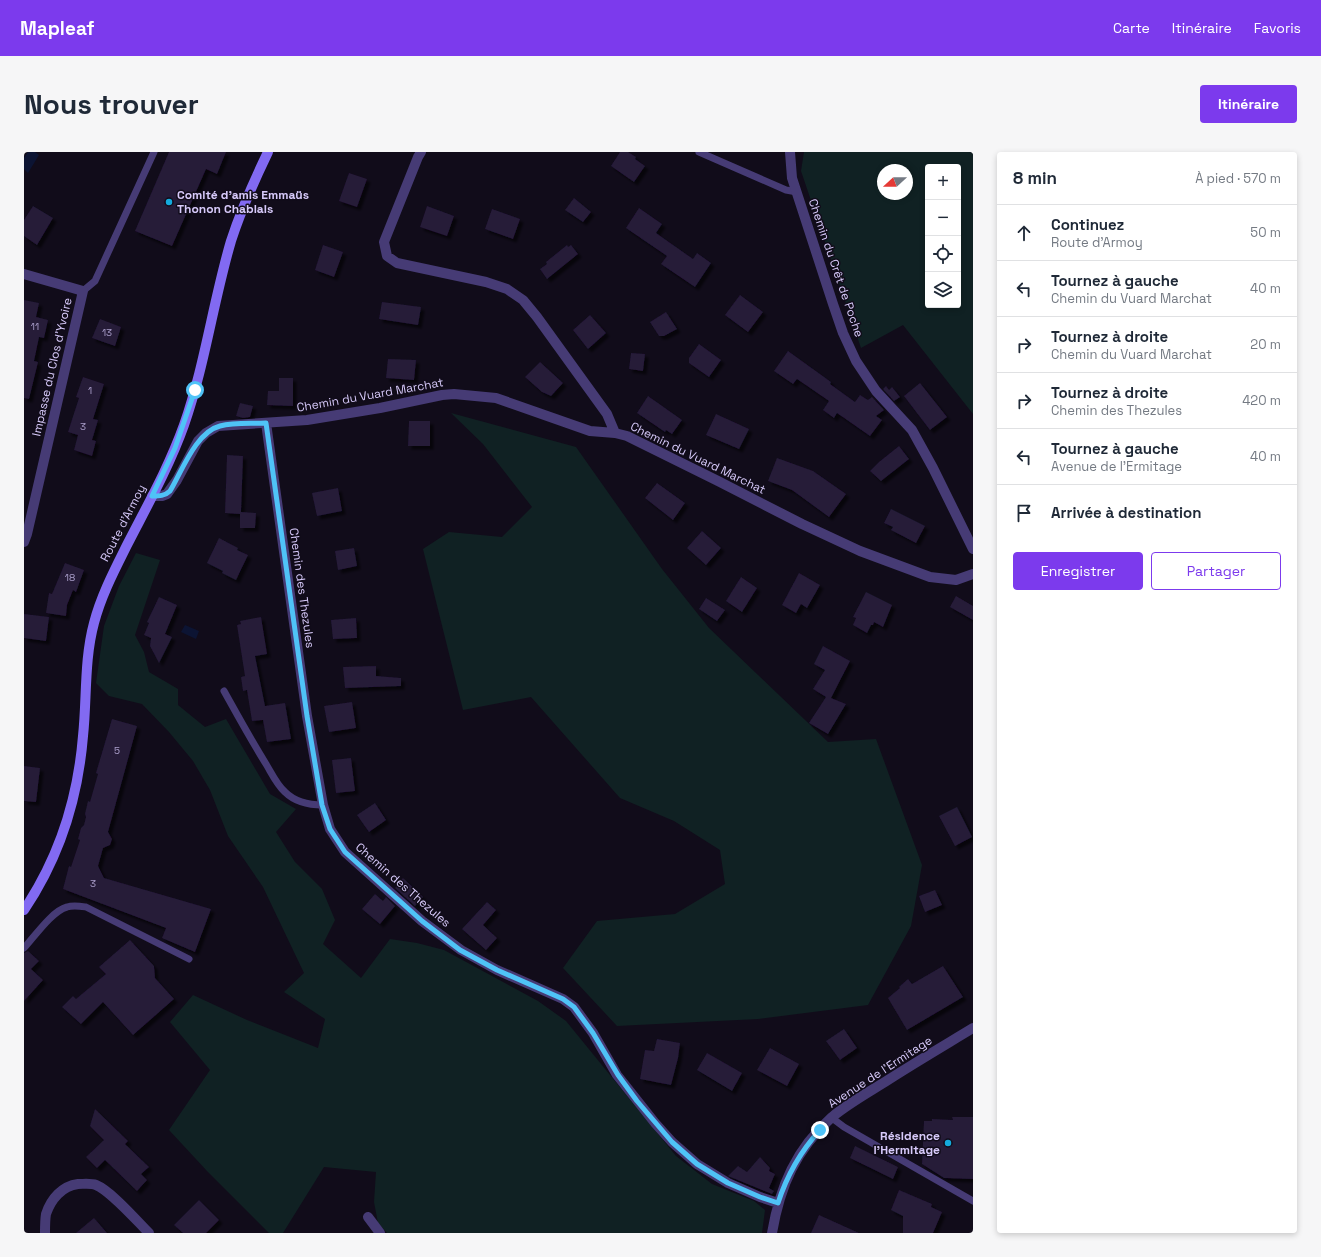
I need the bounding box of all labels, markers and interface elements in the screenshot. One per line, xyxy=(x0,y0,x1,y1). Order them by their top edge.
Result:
text: Mapleaf xyxy=(20,16,94,41)
text: Carte xyxy=(1113,19,1150,37)
text: Itinéraire xyxy=(1172,19,1232,37)
text: Favoris xyxy=(1254,19,1301,37)
button: Itinéraire xyxy=(1200,85,1297,123)
text: Nous trouver xyxy=(24,86,199,122)
north arrow xyxy=(877,164,913,200)
map controls xyxy=(925,164,961,308)
button: + xyxy=(925,164,961,200)
text: 8 min xyxy=(1013,167,1057,189)
text: À pied · 570 m xyxy=(1195,170,1281,187)
place label: Comité d'amis Emmaüs Thonon Chablais xyxy=(177,187,309,217)
marker: Comité d'amis Emmaüs Thonon Chablais xyxy=(164,197,174,207)
street label: Chemin du Crêt de Poche xyxy=(805,197,867,339)
button: − xyxy=(925,200,961,236)
text: Continuez xyxy=(1051,215,1124,234)
icon: ahead xyxy=(1013,222,1035,244)
text: 50 m xyxy=(1250,224,1281,241)
text: Route d'Armoy xyxy=(1051,234,1143,251)
button: locate xyxy=(925,236,961,272)
text: Tournez à gauche xyxy=(1051,271,1179,290)
button: layers xyxy=(925,272,961,308)
icon: left xyxy=(1013,278,1035,300)
text: 40 m xyxy=(1250,280,1281,297)
text: Chemin du Vuard Marchat xyxy=(1051,290,1212,307)
street label: Impasse du Clos d'Yvoire xyxy=(28,296,76,438)
house number: 11 xyxy=(31,320,39,333)
house number: 13 xyxy=(102,326,112,339)
text: Tournez à droite xyxy=(1051,327,1168,346)
icon: right xyxy=(1013,334,1035,356)
text: 20 m xyxy=(1250,336,1281,353)
text: Chemin du Vuard Marchat xyxy=(1051,346,1212,363)
street label: Chemin du Vuard Marchat xyxy=(295,374,445,416)
route start xyxy=(186,381,204,399)
text: Tournez à droite xyxy=(1051,383,1168,402)
house number: 1 xyxy=(88,384,92,397)
icon: right xyxy=(1013,390,1035,412)
text: 420 m xyxy=(1242,392,1281,409)
text: Chemin des Thezules xyxy=(1051,402,1182,419)
street label: Chemin du Vuard Marchat xyxy=(628,418,768,498)
house number: 3 xyxy=(80,420,86,433)
text: Tournez à gauche xyxy=(1051,439,1179,458)
icon: left xyxy=(1013,446,1035,468)
text: 40 m xyxy=(1250,448,1281,465)
text: Avenue de l'Ermitage xyxy=(1051,458,1182,475)
street label: Route d'Armoy xyxy=(97,482,149,564)
icon: arrive xyxy=(1013,502,1035,524)
text: Arrivée à destination xyxy=(1051,503,1201,522)
street label: Chemin des Thezules xyxy=(286,527,318,649)
button: Enregistrer xyxy=(1013,552,1143,590)
button: Partager xyxy=(1151,552,1281,590)
house number: 18 xyxy=(65,571,75,584)
house number: 5 xyxy=(114,744,120,757)
street label: Chemin des Thezules xyxy=(352,839,454,931)
house number: 3 xyxy=(90,877,96,890)
street label: Avenue de l'Ermitage xyxy=(825,1032,935,1112)
route end xyxy=(811,1121,829,1139)
place label: Résidence l'Hermitage xyxy=(873,1128,940,1158)
marker: Résidence l'Hermitage xyxy=(943,1138,953,1148)

